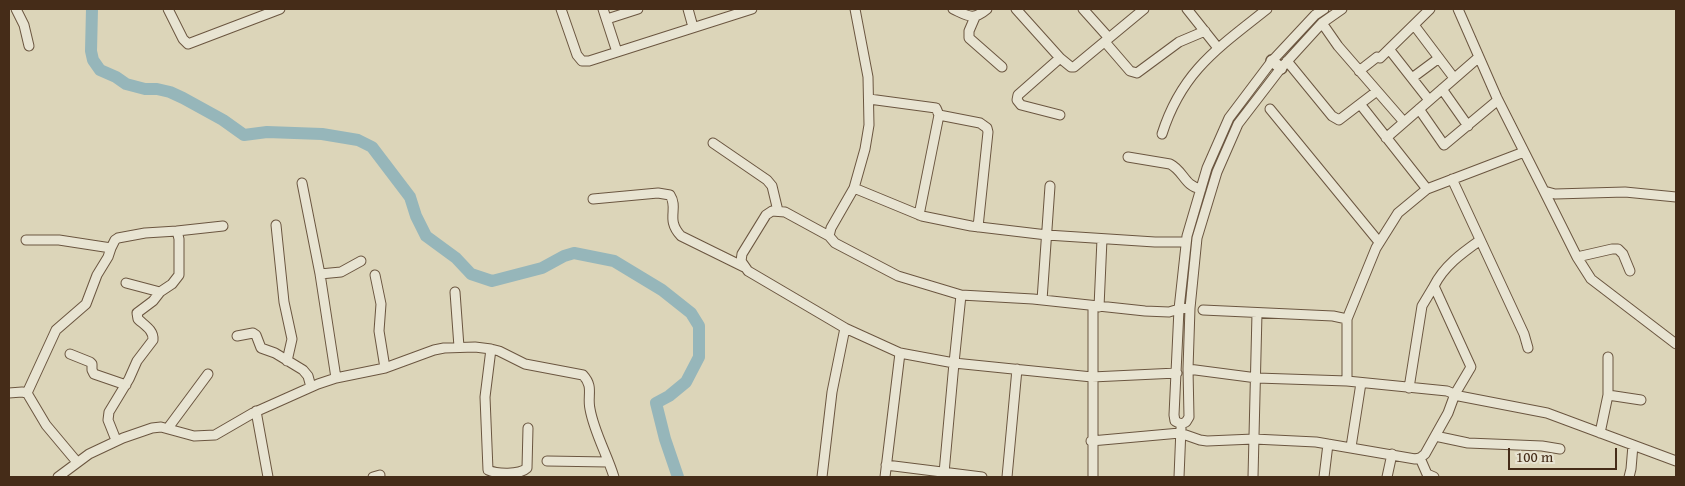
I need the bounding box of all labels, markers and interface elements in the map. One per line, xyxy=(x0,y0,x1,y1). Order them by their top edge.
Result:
scale bar xyxy=(1510,438,1619,470)
text: 100 m xyxy=(1516,446,1553,467)

